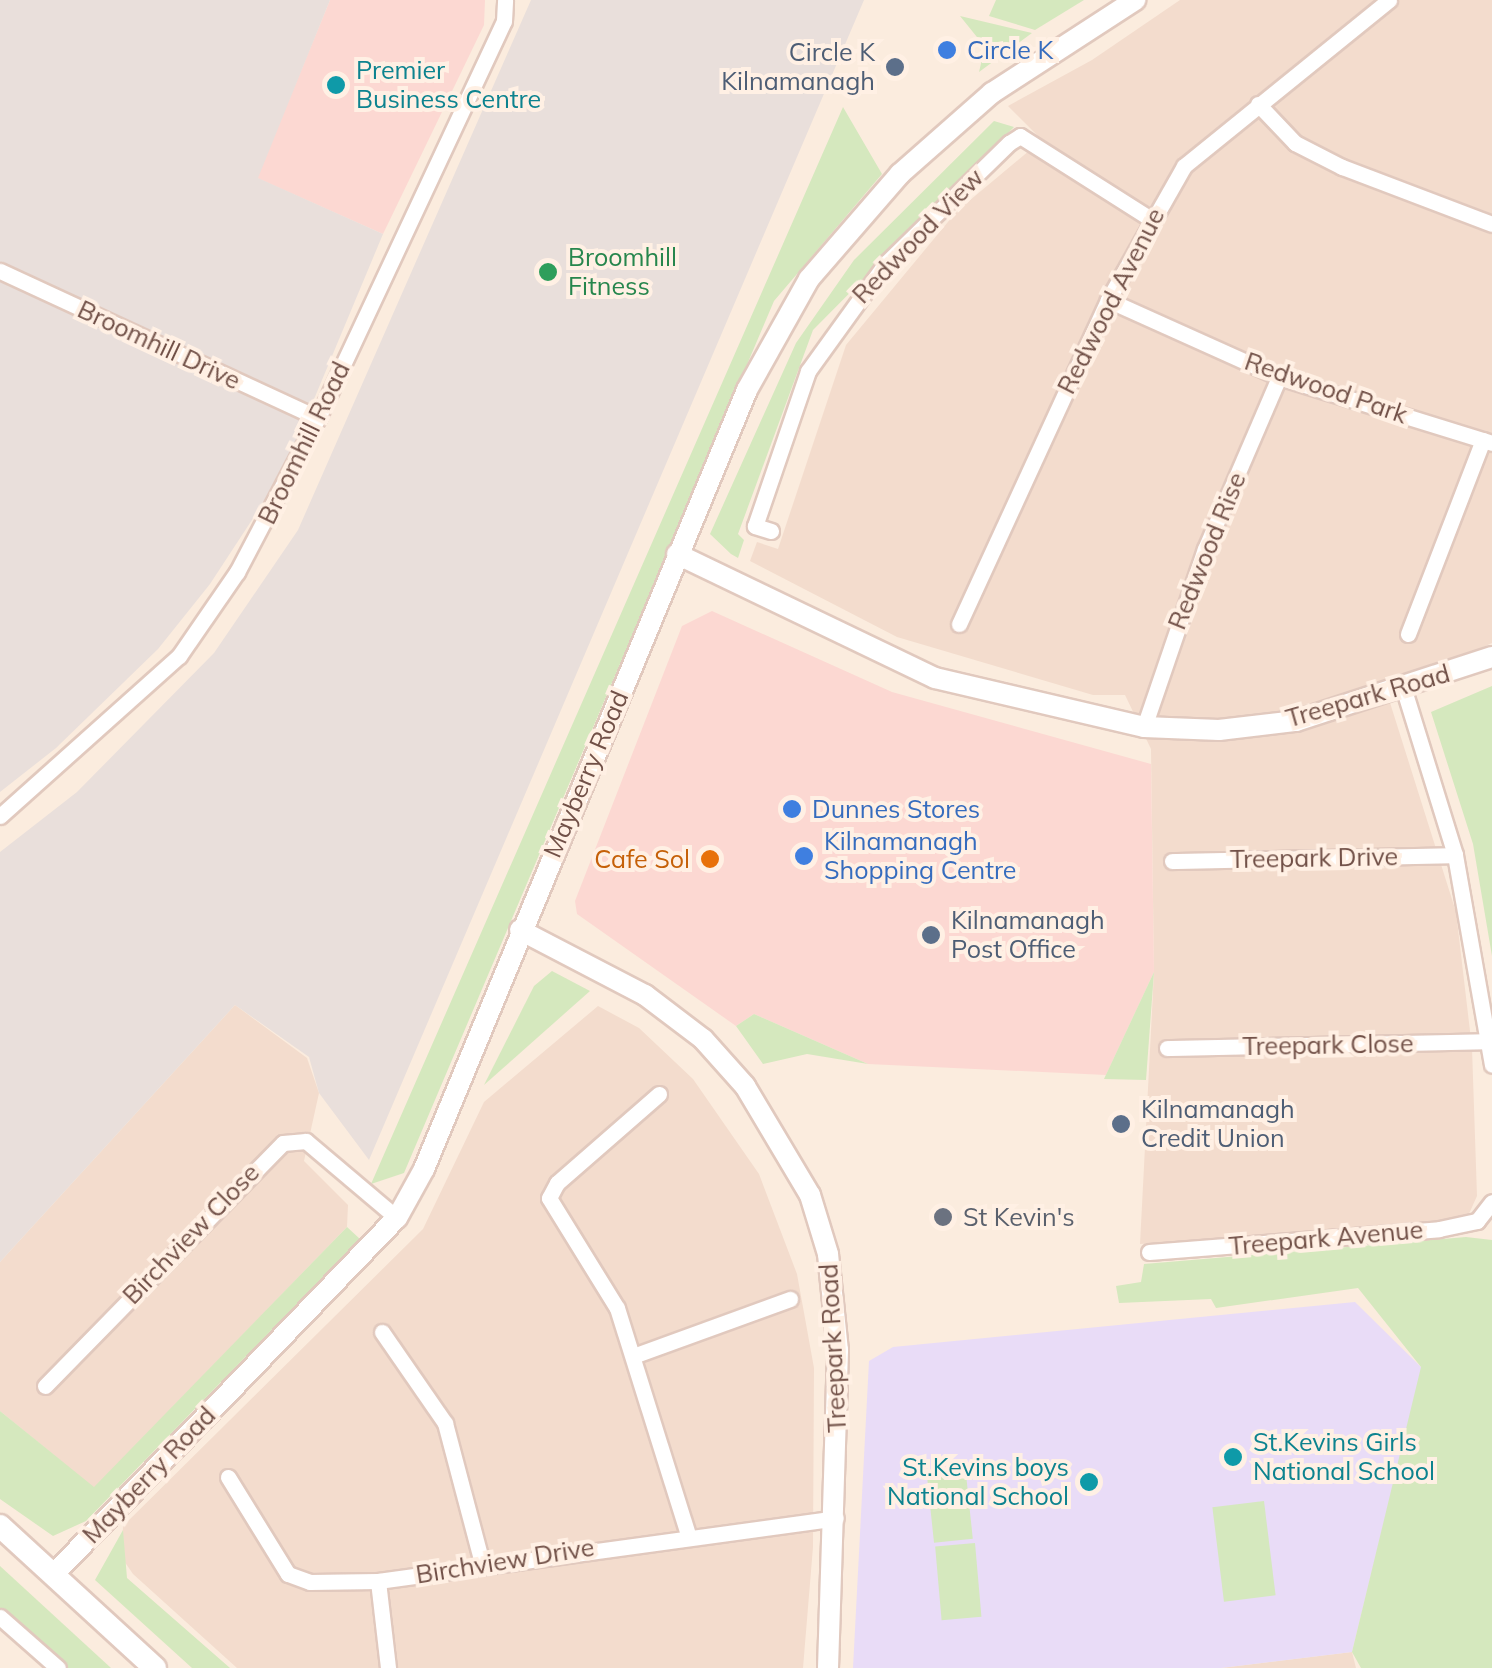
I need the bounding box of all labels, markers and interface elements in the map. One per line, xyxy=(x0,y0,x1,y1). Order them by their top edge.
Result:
place label: Circle K xyxy=(967,35,1053,65)
place label: Circle K Kilnamanagh xyxy=(721,38,875,97)
marker: Circle K xyxy=(936,39,958,61)
place label: Premier Business Centre xyxy=(356,56,541,115)
marker: Circle K Kilnamanagh xyxy=(884,56,906,78)
marker: Premier Business Centre xyxy=(325,74,347,96)
street label: Redwood View xyxy=(846,162,990,310)
street label: Redwood Avenue xyxy=(1051,203,1171,399)
place label: Broomhill Fitness xyxy=(568,243,677,302)
marker: Broomhill Fitness xyxy=(537,261,559,283)
street label: Broomhill Drive xyxy=(73,294,245,396)
street label: Redwood Park xyxy=(1241,346,1411,430)
street label: Broomhill Road xyxy=(252,357,356,529)
street label: Redwood Rise xyxy=(1162,468,1252,634)
street label: Treepark Road xyxy=(1283,658,1453,734)
street label: Mayberry Road xyxy=(537,686,635,862)
place label: Dunnes Stores xyxy=(812,794,980,824)
marker: Dunnes Stores xyxy=(781,798,803,820)
place label: Kilnamanagh Shopping Centre xyxy=(824,827,1016,886)
street label: Treepark Drive xyxy=(1230,842,1398,874)
place label: Cafe Sol xyxy=(594,844,690,874)
marker: Kilnamanagh Shopping Centre xyxy=(793,845,815,867)
marker: Cafe Sol xyxy=(699,848,721,870)
place label: Kilnamanagh Post Office xyxy=(951,906,1105,965)
marker: Kilnamanagh Post Office xyxy=(920,924,942,946)
street label: Treepark Close xyxy=(1242,1029,1414,1061)
place label: Kilnamanagh Credit Union xyxy=(1141,1095,1295,1154)
marker: Kilnamanagh Credit Union xyxy=(1110,1113,1132,1135)
street label: Birchview Close xyxy=(117,1158,265,1310)
place label: St Kevin's xyxy=(963,1202,1075,1232)
marker: St Kevin's xyxy=(932,1206,954,1228)
street label: Treepark Avenue xyxy=(1228,1215,1424,1261)
street label: Treepark Road xyxy=(814,1263,852,1433)
street label: Mayberry Road xyxy=(76,1400,222,1550)
place label: St.Kevins Girls National School xyxy=(1253,1428,1435,1487)
marker: St.Kevins Girls National School xyxy=(1222,1446,1244,1468)
place label: St.Kevins boys National School xyxy=(887,1453,1069,1512)
marker: St.Kevins boys National School xyxy=(1078,1471,1100,1493)
street label: Birchview Drive xyxy=(414,1532,596,1590)

